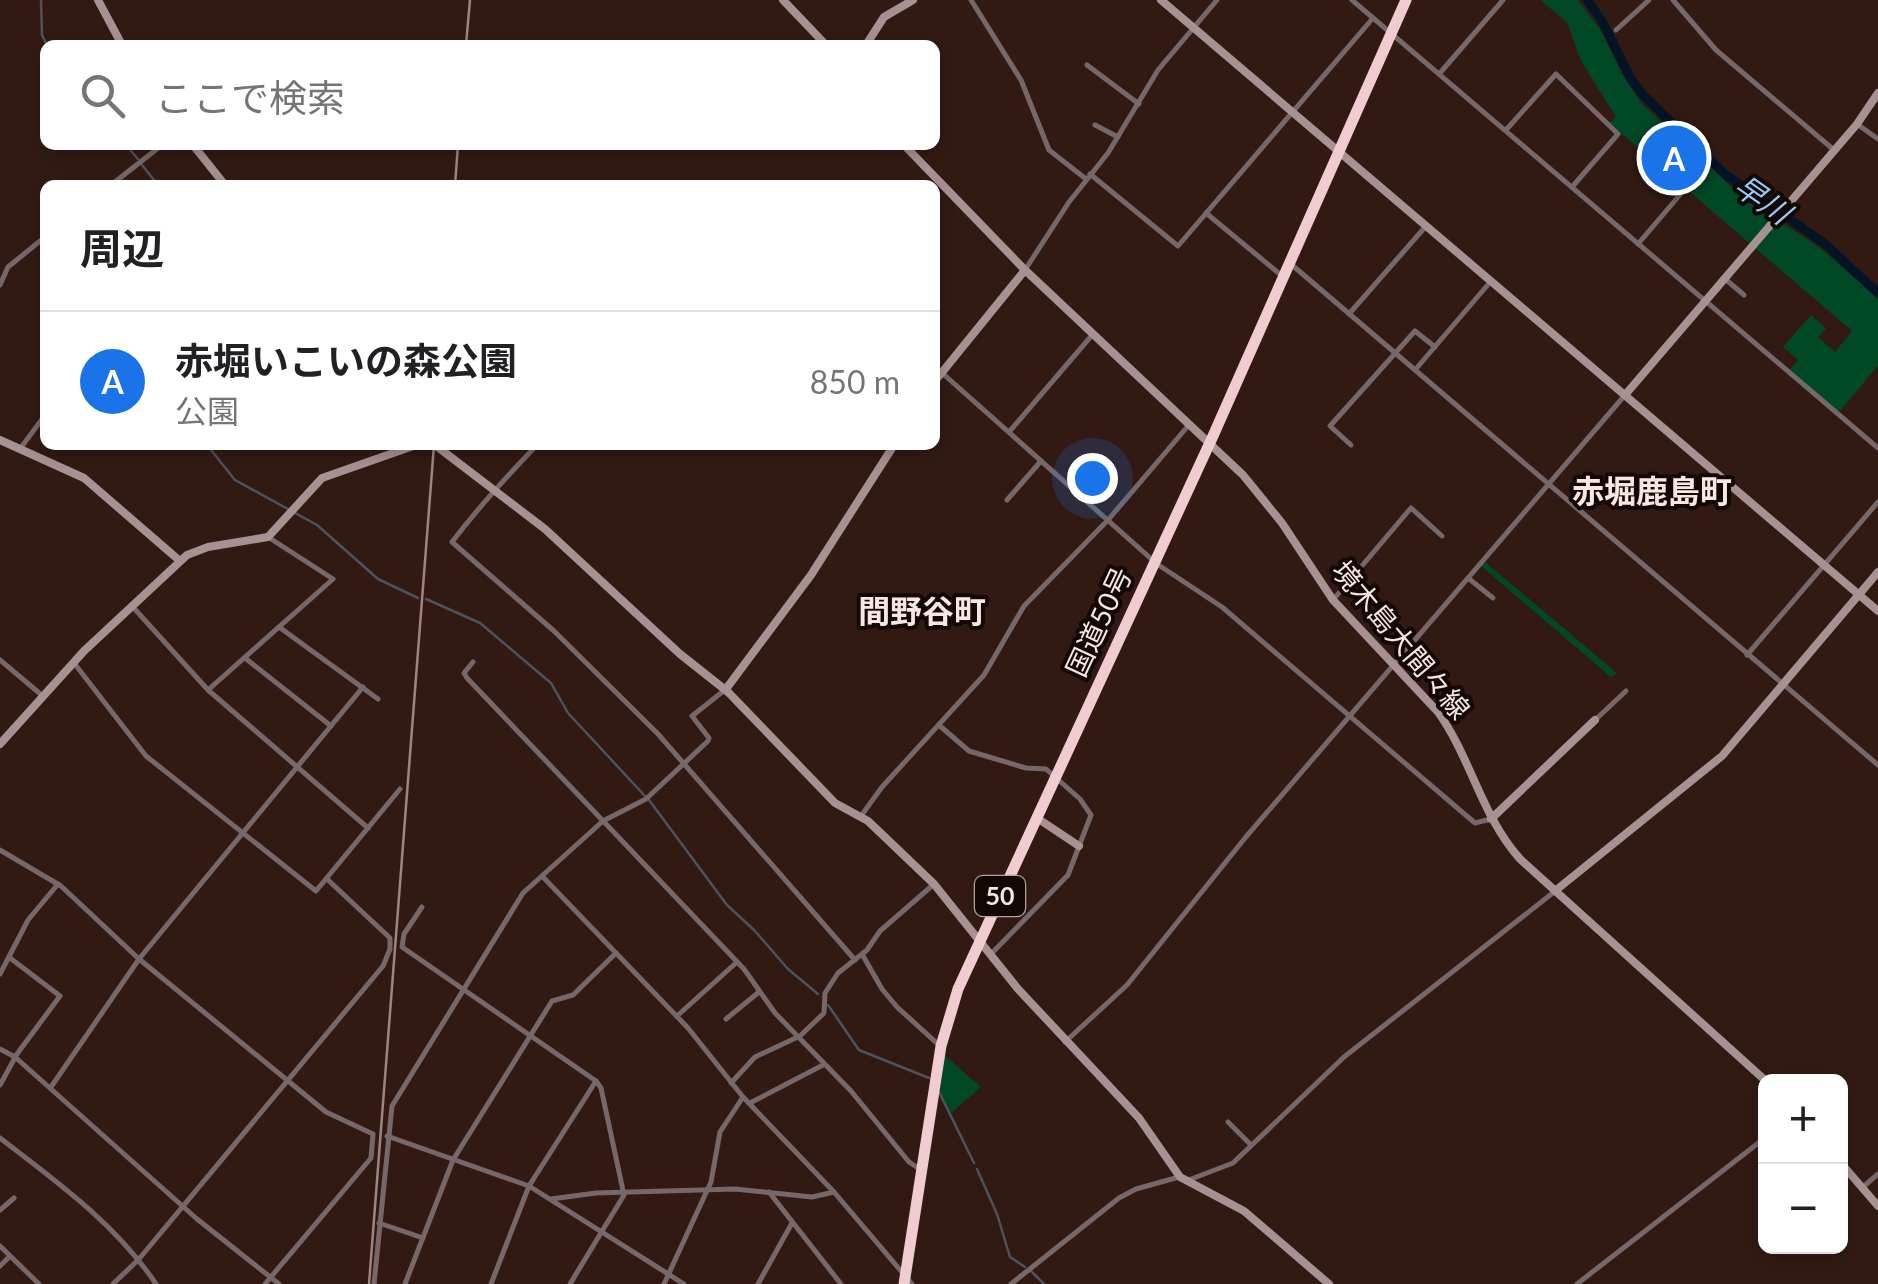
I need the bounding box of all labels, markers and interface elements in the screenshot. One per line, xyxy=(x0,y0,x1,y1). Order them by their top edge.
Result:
search box xyxy=(40,40,940,150)
icon: search xyxy=(75,68,130,123)
text: ここで検索 xyxy=(155,74,345,120)
pin: A xyxy=(1642,120,1706,196)
water label: 早川 xyxy=(1728,166,1801,232)
text: 周辺 xyxy=(80,223,164,273)
text: 赤堀いこいの森公園 xyxy=(175,337,517,383)
text: A xyxy=(101,362,124,401)
text: 850 m xyxy=(810,362,900,401)
text: 公園 xyxy=(175,391,239,430)
your location xyxy=(1067,453,1118,504)
district label: 赤堀鹿島町 xyxy=(1572,471,1732,510)
street label: 境木島大間々線 xyxy=(1326,553,1478,725)
street label: 国道50号 xyxy=(1058,562,1138,682)
district label: 間野谷町 xyxy=(858,591,986,630)
road number: 50 xyxy=(975,876,1025,916)
map controls xyxy=(1758,1074,1848,1254)
button: + xyxy=(1758,1074,1848,1164)
button: − xyxy=(1758,1164,1848,1254)

